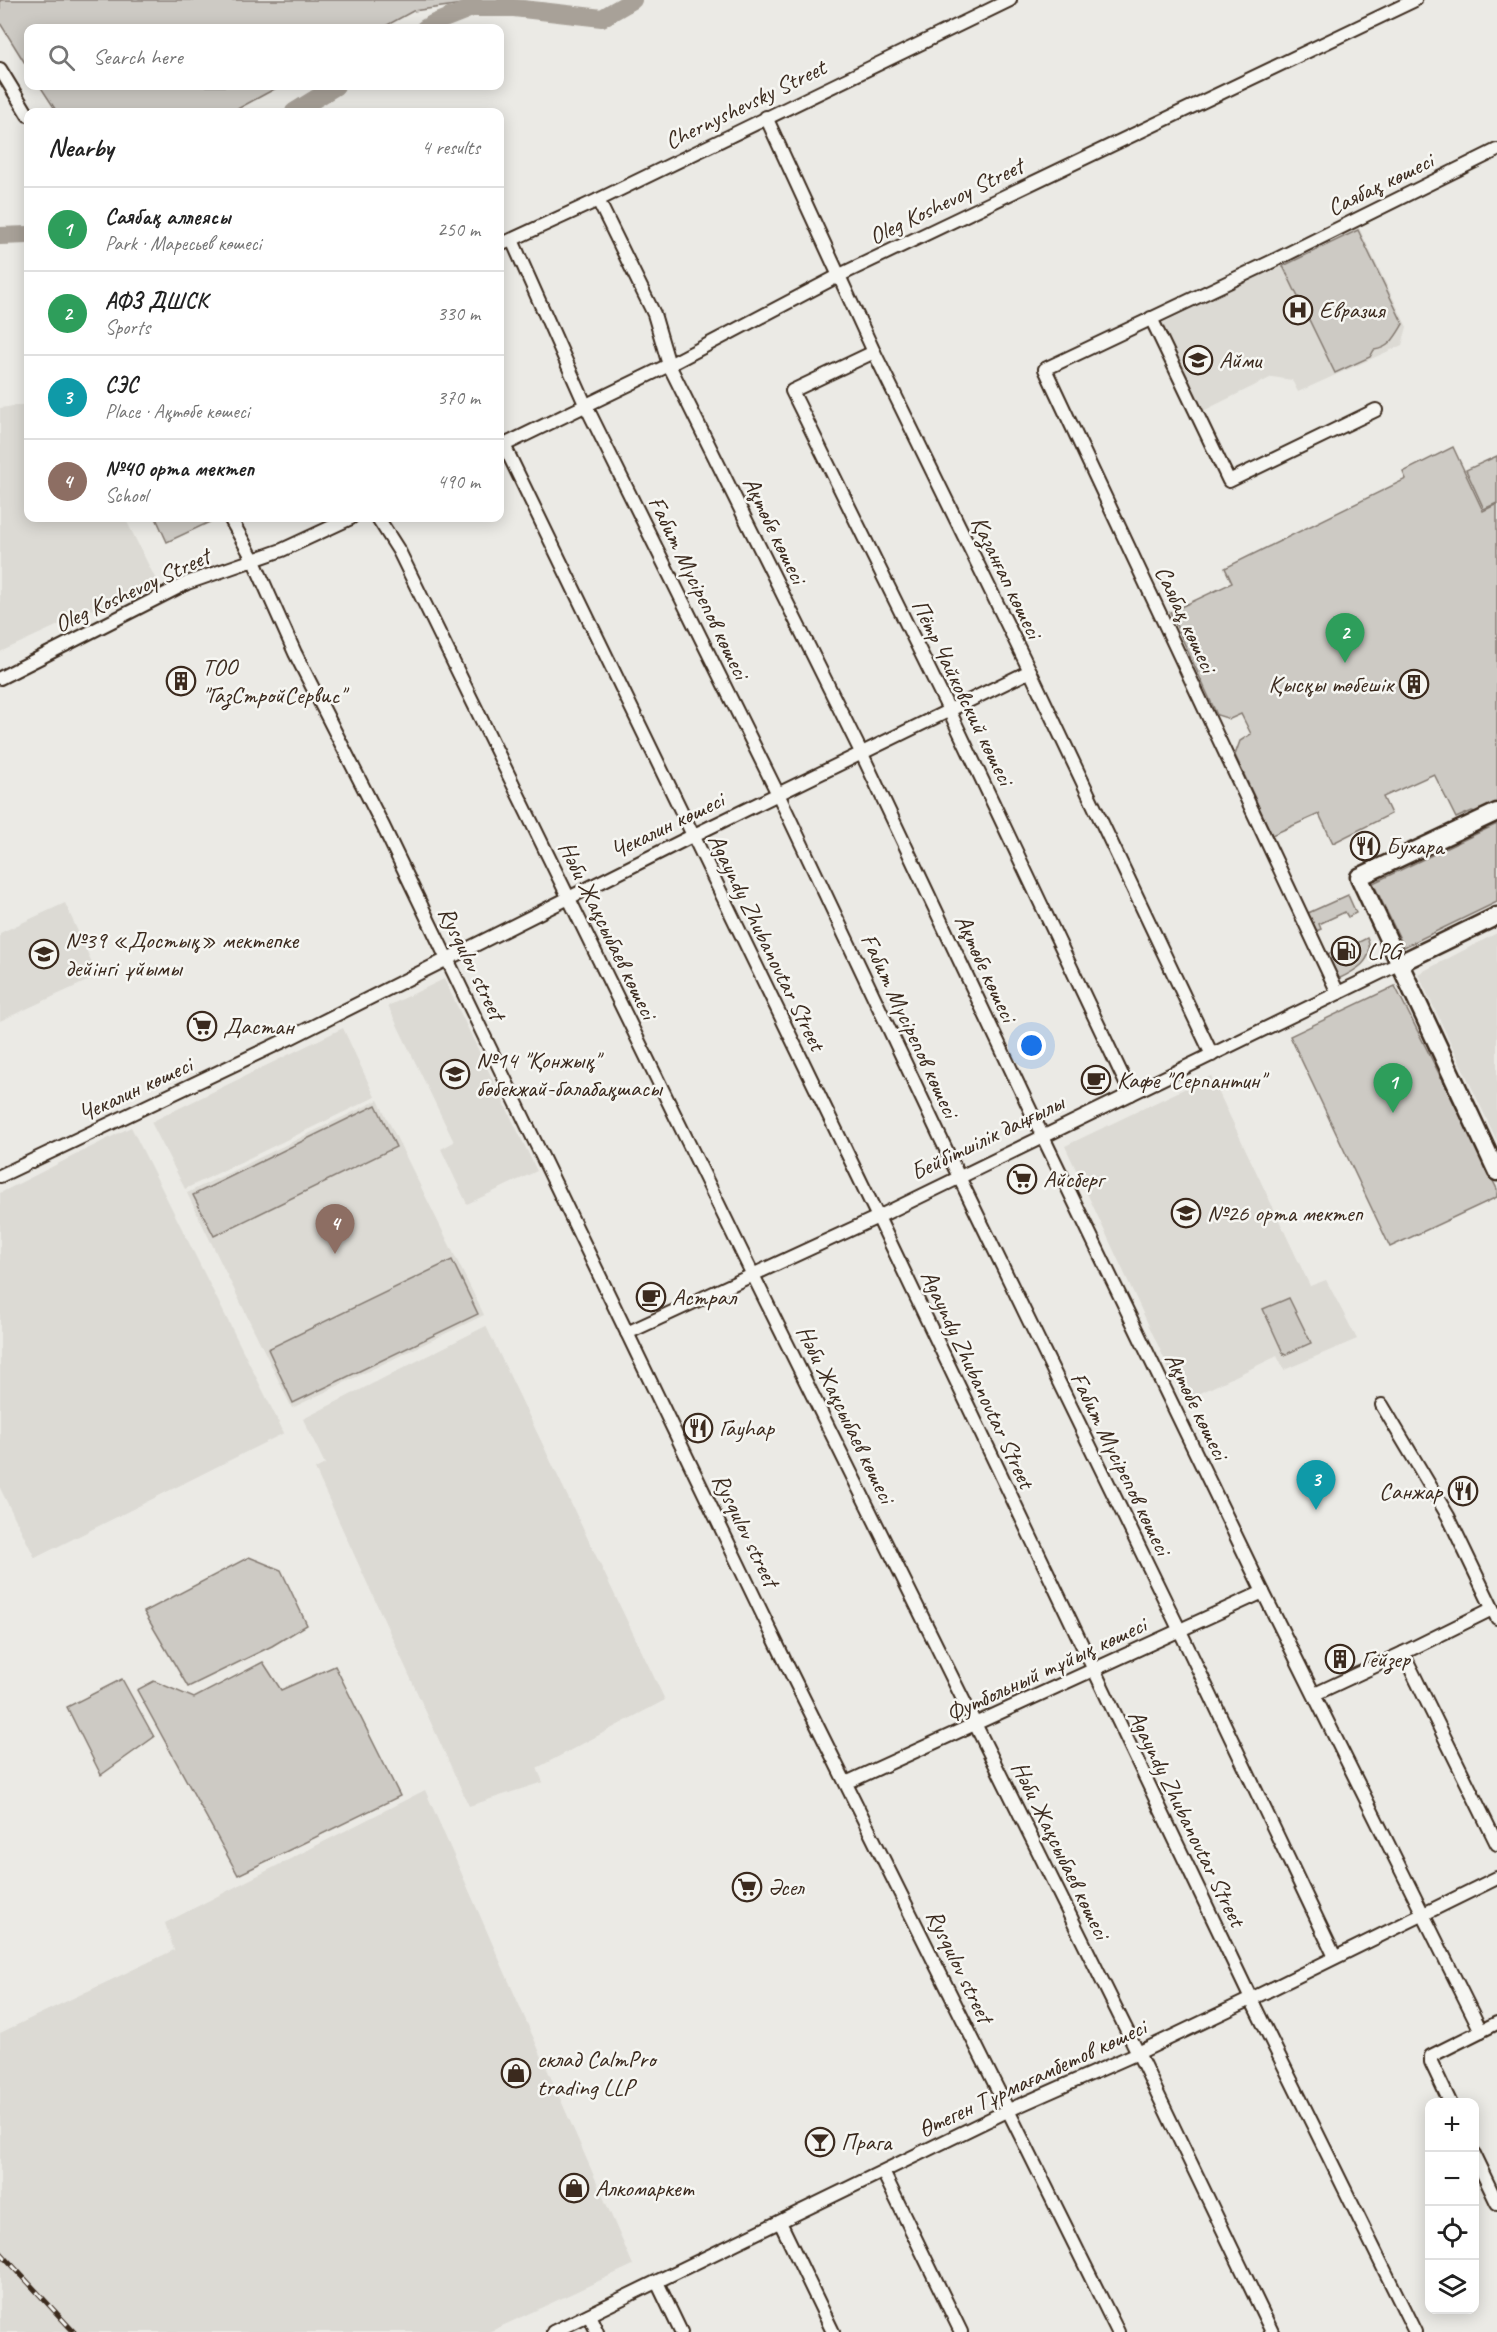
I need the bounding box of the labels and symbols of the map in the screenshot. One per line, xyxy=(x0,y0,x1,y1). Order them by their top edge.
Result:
street label: Chernyshevsky Street xyxy=(660,51,832,156)
street label: Саябақ көшесі xyxy=(1322,144,1440,223)
street label: Oleg Koshevoy Street xyxy=(864,149,1031,251)
hospital icon: Евразия xyxy=(1282,294,1314,326)
place label: Евразия xyxy=(1319,295,1386,325)
school or university icon: Айми xyxy=(1182,344,1214,376)
place label: Айми xyxy=(1219,345,1264,375)
street label: Ақтөбе көшесі xyxy=(736,472,815,591)
street label: Ғабит Мүсірепов көшесі xyxy=(641,490,758,686)
street label: Қазанғап көшесі xyxy=(964,511,1051,646)
street label: Oleg Koshevoy Street xyxy=(50,540,217,639)
street label: Саябақ көшесі xyxy=(1148,561,1225,679)
street label: Пётр Чайковский көшесі xyxy=(905,594,1022,792)
pin: 2 xyxy=(1326,614,1364,663)
place label: ТОО "ГазСтройСервис" xyxy=(202,652,350,711)
building icon: ТОО "ГазСтройСервис" xyxy=(165,665,197,697)
building icon: Қысқы төбешік xyxy=(1398,668,1430,700)
place label: Қысқы төбешік xyxy=(1268,669,1395,699)
street label: Чекалин көшесі xyxy=(605,784,731,865)
street label: Agayndy Zhubanovtar Street xyxy=(701,829,833,1057)
restaurant icon: Бухара xyxy=(1349,830,1381,862)
place label: Бухара xyxy=(1386,831,1446,861)
street label: Нәби Жақсыбаев көшесі xyxy=(552,836,665,1026)
street label: Rysqulov street xyxy=(432,901,514,1027)
street label: Ақтөбе көшесі xyxy=(948,909,1025,1029)
place label: №39 «Достық» мектепке дейінгі ұйымы xyxy=(65,925,300,983)
street label: Ғабит Мүсірепов көшесі xyxy=(854,928,967,1125)
fuel station icon: LPG xyxy=(1330,935,1362,967)
place label: LPG xyxy=(1367,936,1404,966)
school or university icon: №39 «Достық» мектепке дейінгі ұйымы xyxy=(28,938,60,970)
supermarket icon: Дастан xyxy=(186,1010,218,1042)
place label: Дастан xyxy=(223,1011,296,1041)
your location xyxy=(1017,1031,1046,1060)
place label: №14 "Қонжық" бөбекжай-балабақшасы xyxy=(476,1045,664,1103)
street label: Чекалин көшесі xyxy=(73,1048,199,1128)
school or university icon: №14 "Қонжық" бөбекжай-балабақшасы xyxy=(439,1058,471,1090)
cafe icon: Кафе "Серпантин" xyxy=(1080,1064,1112,1096)
pin: 1 xyxy=(1374,1064,1412,1113)
place label: Кафе "Серпантин" xyxy=(1117,1065,1270,1095)
street label: Бейбітшілік даңғылы xyxy=(905,1086,1071,1187)
supermarket icon: Айсберг xyxy=(1006,1163,1038,1195)
place label: Айсберг xyxy=(1043,1164,1107,1194)
school or university icon: №26 орта мектеп xyxy=(1170,1197,1202,1229)
place label: №26 орта мектеп xyxy=(1207,1198,1363,1228)
pin: 4 xyxy=(316,1204,354,1254)
street label: Agayndy Zhubanovtar Street xyxy=(914,1265,1043,1495)
cafe icon: Астрал xyxy=(635,1281,667,1313)
place label: Астрал xyxy=(672,1282,738,1312)
street label: Нәби Жақсыбаев көшесі xyxy=(790,1320,903,1510)
street label: Ақтөбе көшесі xyxy=(1158,1348,1237,1467)
street label: Ғабит Мүсірепов көшесі xyxy=(1063,1366,1180,1562)
restaurant icon: Гауhар xyxy=(682,1412,714,1444)
place label: Гауhар xyxy=(719,1413,775,1443)
pin: 3 xyxy=(1296,1460,1336,1510)
street label: Rysqulov street xyxy=(706,1468,788,1594)
restaurant icon: Санжар xyxy=(1447,1475,1479,1507)
place label: Санжар xyxy=(1379,1476,1444,1506)
street label: Футбольный тұйық көшесі xyxy=(941,1608,1153,1729)
building icon: Гейзер xyxy=(1324,1643,1356,1675)
place label: Гейзер xyxy=(1361,1644,1412,1675)
street label: Agayndy Zhubanovtar Street xyxy=(1121,1705,1253,1933)
street label: Нәби Жақсыбаев көшесі xyxy=(1005,1756,1118,1946)
supermarket icon: Əсел xyxy=(731,1871,763,1903)
place label: Əсел xyxy=(768,1872,805,1902)
street label: Rysqulov street xyxy=(920,1904,1002,2030)
street label: Өтеген Тұрмағамбетов көшесі xyxy=(913,2011,1153,2144)
place label: склад CalmPro trading LLP xyxy=(537,2044,658,2102)
shop icon: склад CalmPro trading LLP xyxy=(500,2057,532,2089)
bar icon: Прага xyxy=(804,2126,836,2158)
place label: Прага xyxy=(841,2127,893,2157)
shop icon: Алкомаркет xyxy=(558,2172,590,2204)
place label: Алкомаркет xyxy=(595,2173,695,2203)

